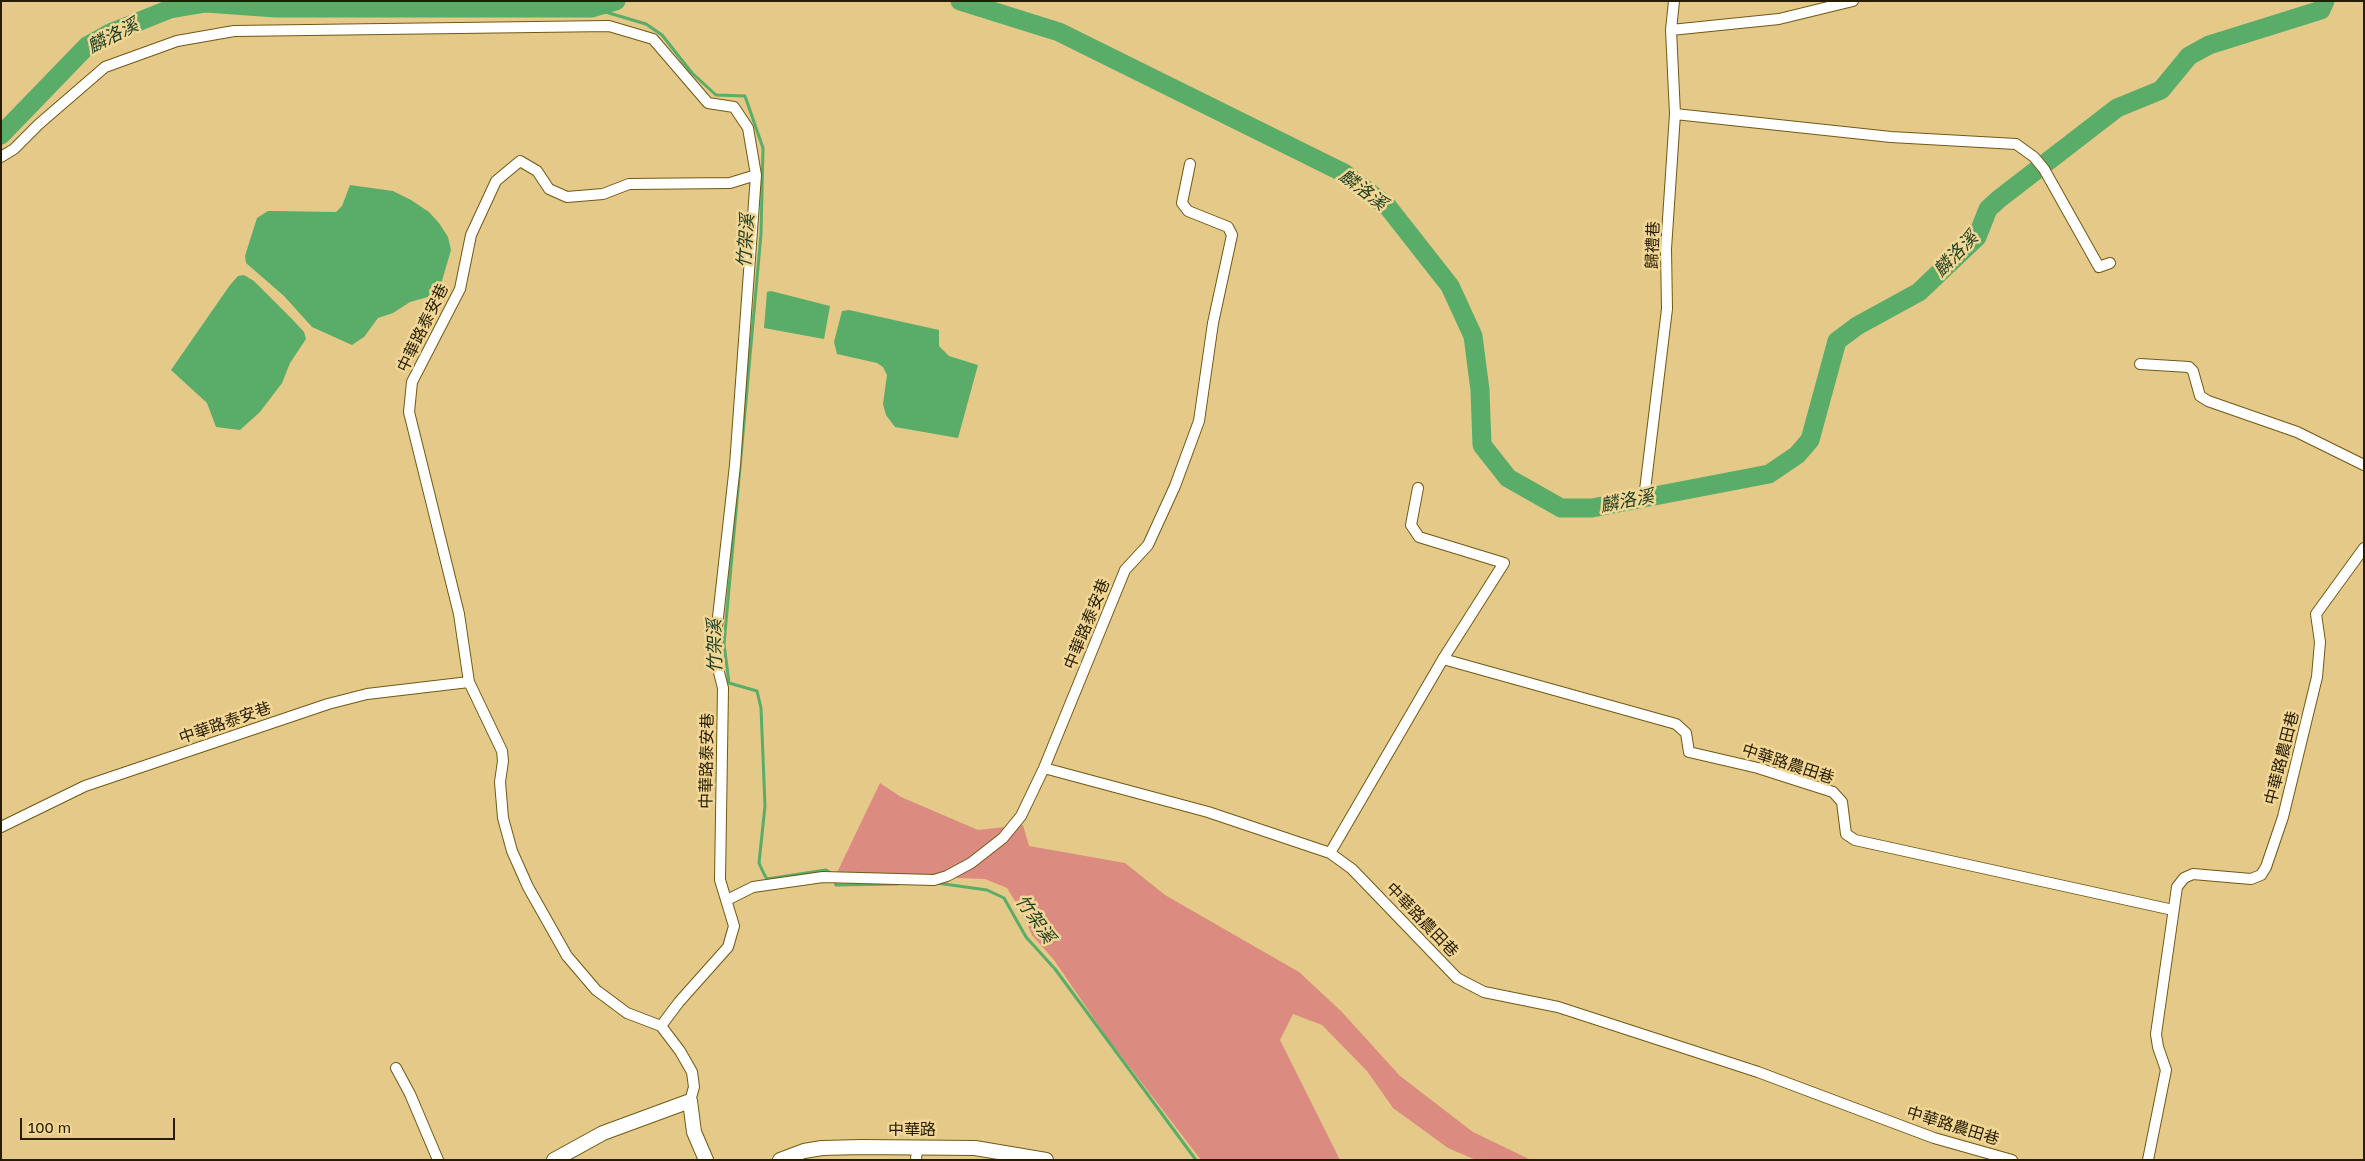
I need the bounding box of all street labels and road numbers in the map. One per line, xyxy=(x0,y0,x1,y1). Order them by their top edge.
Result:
street label: 歸禮巷 xyxy=(1643,221,1663,269)
street label: 中華路泰安巷 xyxy=(393,281,453,375)
street label: 中華路泰安巷 xyxy=(1060,576,1114,672)
street label: 中華路泰安巷 xyxy=(176,698,274,748)
street label: 中華路農田巷 xyxy=(2261,709,2303,807)
street label: 中華路泰安巷 xyxy=(697,713,717,809)
street label: 中華路農田巷 xyxy=(1739,740,1837,788)
street label: 中華路農田巷 xyxy=(1382,879,1462,961)
street label: 中華路農田巷 xyxy=(1904,1103,2002,1149)
street label: 中華路 xyxy=(888,1120,936,1140)

